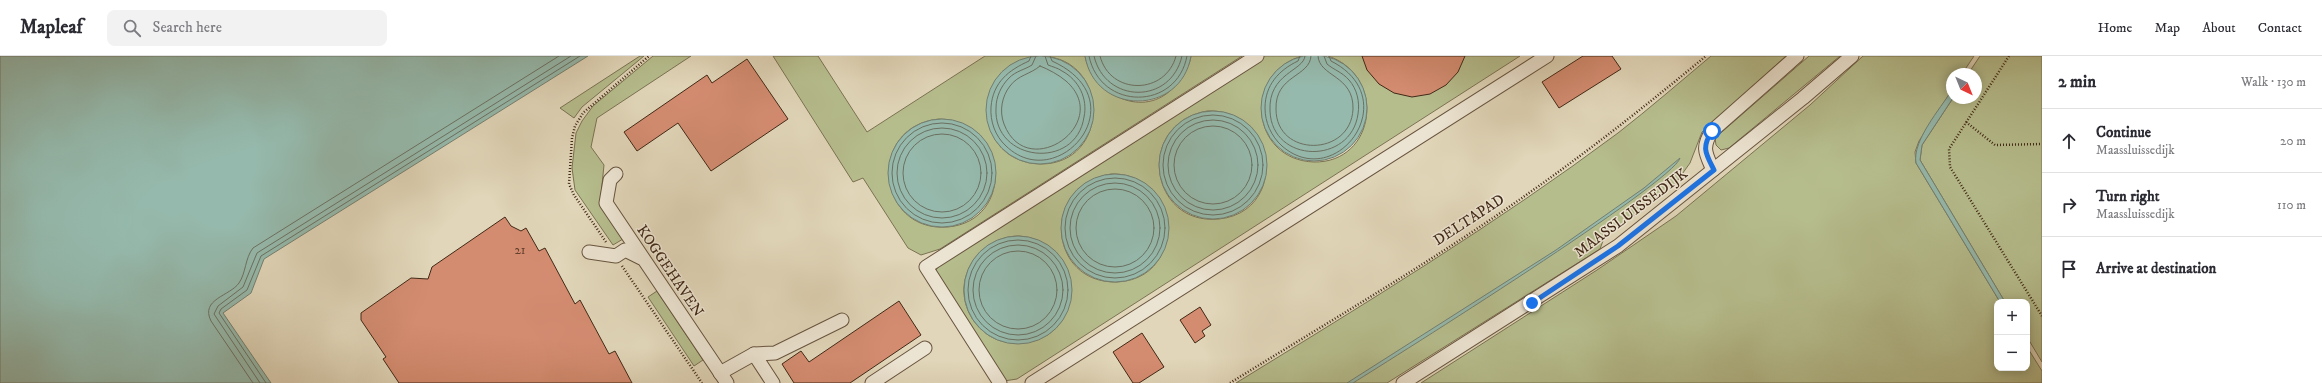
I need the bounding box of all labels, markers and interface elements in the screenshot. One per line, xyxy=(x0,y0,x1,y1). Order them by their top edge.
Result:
search box xyxy=(107,10,387,46)
text: Mapleaf xyxy=(20,16,83,39)
icon: search xyxy=(121,17,143,39)
text: Search here xyxy=(153,18,222,37)
text: Home xyxy=(2098,19,2132,37)
text: Map xyxy=(2154,19,2180,37)
text: About xyxy=(2202,19,2236,37)
text: Contact xyxy=(2258,19,2302,37)
north arrow xyxy=(1946,68,1982,104)
text: 2 min xyxy=(2058,71,2096,93)
text: Walk · 130 m xyxy=(2241,74,2306,90)
route start xyxy=(1703,122,1721,140)
text: Continue xyxy=(2096,123,2151,142)
icon: ahead xyxy=(2058,130,2080,152)
text: 20 m xyxy=(2280,133,2306,149)
text: Maassluissedijk xyxy=(2096,142,2175,158)
street label: MAASSLUISSEDIJK xyxy=(1571,164,1692,262)
text: Turn right xyxy=(2096,187,2159,206)
street label: DELTAPAD xyxy=(1430,190,1508,250)
icon: right xyxy=(2058,194,2080,216)
text: 110 m xyxy=(2277,197,2306,213)
text: Maassluissedijk xyxy=(2096,206,2175,222)
street label: KOGGEHAVEN xyxy=(632,222,708,320)
house number: 21 xyxy=(514,242,526,258)
icon: arrive xyxy=(2058,258,2080,280)
text: Arrive at destination xyxy=(2096,259,2216,278)
route end xyxy=(1523,294,1541,312)
map controls xyxy=(1994,299,2030,371)
button: + xyxy=(1994,299,2030,335)
button: − xyxy=(1994,335,2030,371)

